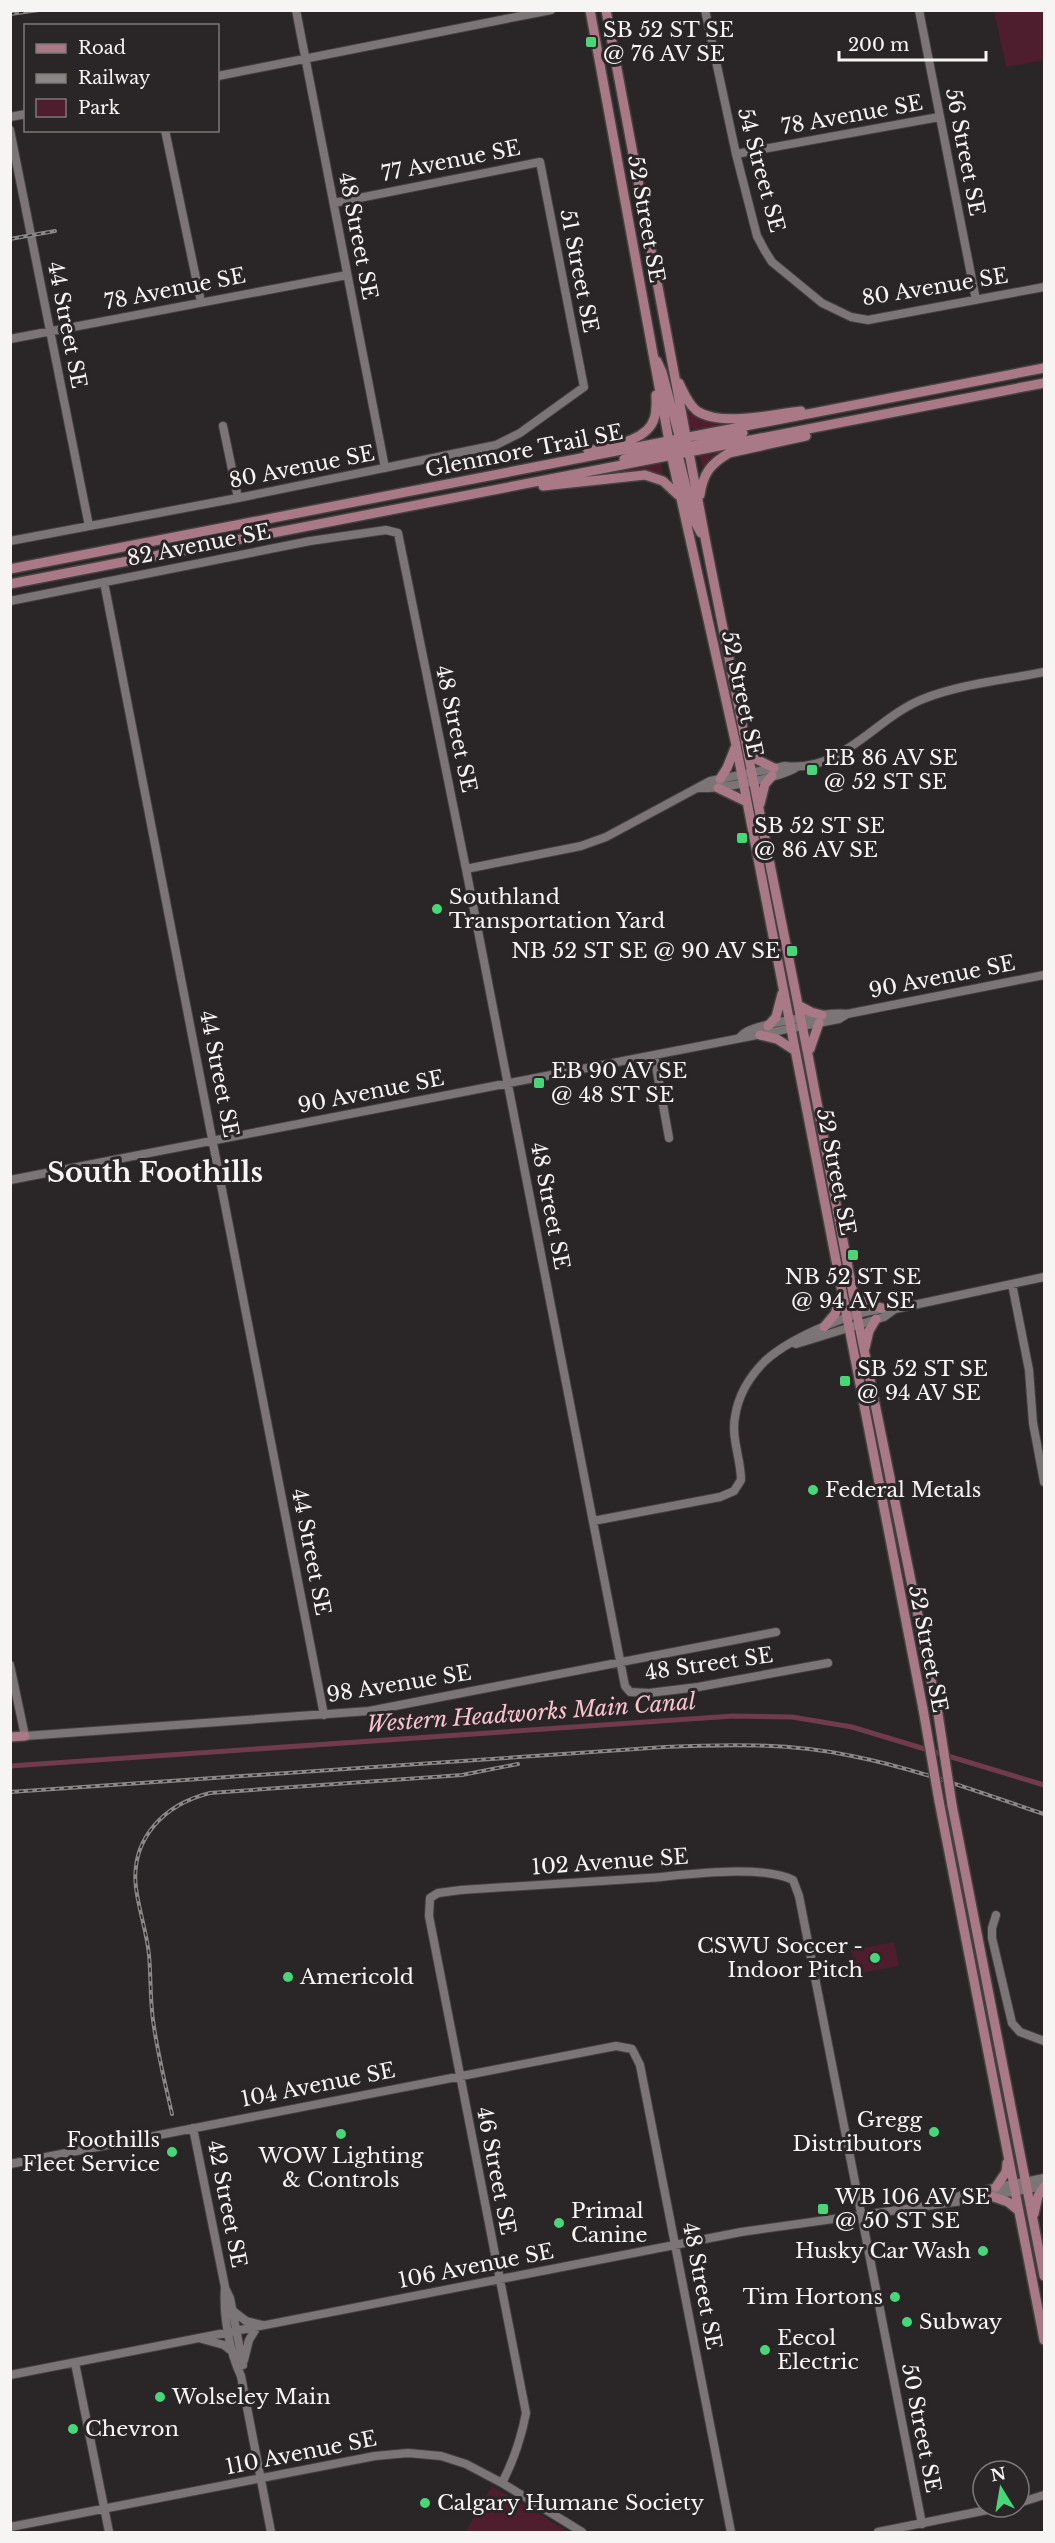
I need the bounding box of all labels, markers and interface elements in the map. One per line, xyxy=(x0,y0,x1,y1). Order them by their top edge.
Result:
place label: SB 52 ST SE @ 76 AV SE xyxy=(603,17,734,67)
legend xyxy=(24,24,219,132)
scale bar xyxy=(839,24,986,62)
text: 200 m xyxy=(848,34,909,56)
marker: SB 52 ST SE @ 76 AV SE xyxy=(584,35,598,49)
text: Road xyxy=(78,37,126,59)
text: Railway xyxy=(78,67,151,89)
street label: 56 Street SE xyxy=(940,86,990,218)
street label: 78 Avenue SE xyxy=(779,90,925,140)
text: Park xyxy=(78,97,120,119)
street label: 54 Street SE xyxy=(732,105,790,235)
street label: 77 Avenue SE xyxy=(379,135,523,187)
street label: 52 Street SE xyxy=(622,153,670,285)
street label: 48 Street SE xyxy=(333,170,383,302)
street label: 51 Street SE xyxy=(554,207,604,335)
street label: 44 Street SE xyxy=(42,259,92,391)
street label: 78 Avenue SE xyxy=(102,263,248,315)
street label: 80 Avenue SE xyxy=(860,263,1010,311)
street label: Glenmore Trail SE xyxy=(423,419,625,483)
street label: 80 Avenue SE xyxy=(227,440,377,494)
street label: 82 Avenue SE xyxy=(125,518,273,572)
street label: 52 Street SE xyxy=(716,628,768,760)
street label: 48 Street SE xyxy=(430,663,482,795)
place label: EB 86 AV SE @ 52 ST SE xyxy=(824,745,958,795)
marker: EB 86 AV SE @ 52 ST SE xyxy=(805,763,819,777)
place label: SB 52 ST SE @ 86 AV SE xyxy=(754,813,885,863)
marker: SB 52 ST SE @ 86 AV SE xyxy=(735,831,749,845)
place label: Southland Transportation Yard xyxy=(449,884,665,934)
marker: Southland Transportation Yard xyxy=(430,902,444,916)
place label: NB 52 ST SE @ 90 AV SE xyxy=(511,938,780,964)
marker: NB 52 ST SE @ 90 AV SE xyxy=(785,944,799,958)
street label: 90 Avenue SE xyxy=(867,950,1017,1004)
street label: 44 Street SE xyxy=(194,1008,244,1140)
place label: EB 90 AV SE @ 48 ST SE xyxy=(551,1058,687,1108)
street label: 90 Avenue SE xyxy=(296,1065,446,1119)
marker: EB 90 AV SE @ 48 ST SE xyxy=(532,1076,546,1090)
street label: 52 Street SE xyxy=(811,1106,861,1238)
street label: 48 Street SE xyxy=(525,1140,575,1272)
district label: South Foothills xyxy=(47,1156,263,1189)
marker: NB 52 ST SE @ 94 AV SE xyxy=(846,1248,860,1262)
place label: NB 52 ST SE @ 94 AV SE xyxy=(785,1264,921,1314)
place label: SB 52 ST SE @ 94 AV SE xyxy=(857,1356,988,1406)
marker: SB 52 ST SE @ 94 AV SE xyxy=(838,1374,852,1388)
place label: Federal Metals xyxy=(825,1477,981,1503)
marker: Federal Metals xyxy=(806,1483,820,1497)
street label: 44 Street SE xyxy=(286,1486,336,1618)
street label: 52 Street SE xyxy=(903,1583,953,1715)
street label: 48 Street SE xyxy=(643,1642,775,1686)
street label: 98 Avenue SE xyxy=(325,1660,473,1708)
water label: Western Headworks Main Canal xyxy=(366,1688,697,1738)
street label: 102 Avenue SE xyxy=(531,1844,689,1880)
place label: CSWU Soccer - Indoor Pitch xyxy=(697,1933,863,1983)
marker: CSWU Soccer - Indoor Pitch xyxy=(868,1951,882,1965)
place label: Americold xyxy=(299,1964,414,1990)
marker: Americold xyxy=(281,1970,295,1984)
street label: 104 Avenue SE xyxy=(239,2057,397,2113)
street label: 46 Street SE xyxy=(471,2105,521,2237)
place label: Gregg Distributors xyxy=(793,2107,922,2157)
marker: Gregg Distributors xyxy=(927,2125,941,2139)
place label: Foothills Fleet Service xyxy=(22,2127,160,2177)
marker: WOW Lighting & Controls xyxy=(334,2127,348,2141)
street label: 42 Street SE xyxy=(202,2138,252,2270)
place label: WOW Lighting & Controls xyxy=(258,2143,424,2193)
marker: Foothills Fleet Service xyxy=(165,2145,179,2159)
place label: WB 106 AV SE @ 50 ST SE xyxy=(834,2184,990,2234)
place label: Primal Canine xyxy=(571,2198,648,2248)
marker: WB 106 AV SE @ 50 ST SE xyxy=(816,2202,830,2216)
marker: Primal Canine xyxy=(552,2216,566,2230)
street label: 48 Street SE xyxy=(677,2220,727,2352)
street label: 106 Avenue SE xyxy=(396,2238,556,2294)
place label: Husky Car Wash xyxy=(795,2238,971,2264)
marker: Husky Car Wash xyxy=(976,2244,990,2258)
place label: Tim Hortons xyxy=(743,2284,883,2310)
marker: Tim Hortons xyxy=(888,2290,902,2304)
place label: Subway xyxy=(919,2309,1003,2335)
marker: Subway xyxy=(900,2315,914,2329)
place label: Eecol Electric xyxy=(777,2325,859,2375)
marker: Eecol Electric xyxy=(758,2343,772,2357)
street label: 50 Street SE xyxy=(896,2361,946,2495)
place label: Wolseley Main xyxy=(171,2384,331,2410)
marker: Wolseley Main xyxy=(153,2390,167,2404)
place label: Chevron xyxy=(85,2416,179,2442)
marker: Chevron xyxy=(66,2422,80,2436)
street label: 110 Avenue SE xyxy=(223,2426,379,2480)
north arrow xyxy=(971,2459,1031,2519)
text: N xyxy=(989,2463,1007,2486)
place label: Calgary Humane Society xyxy=(437,2490,705,2516)
marker: Calgary Humane Society xyxy=(418,2496,432,2510)

